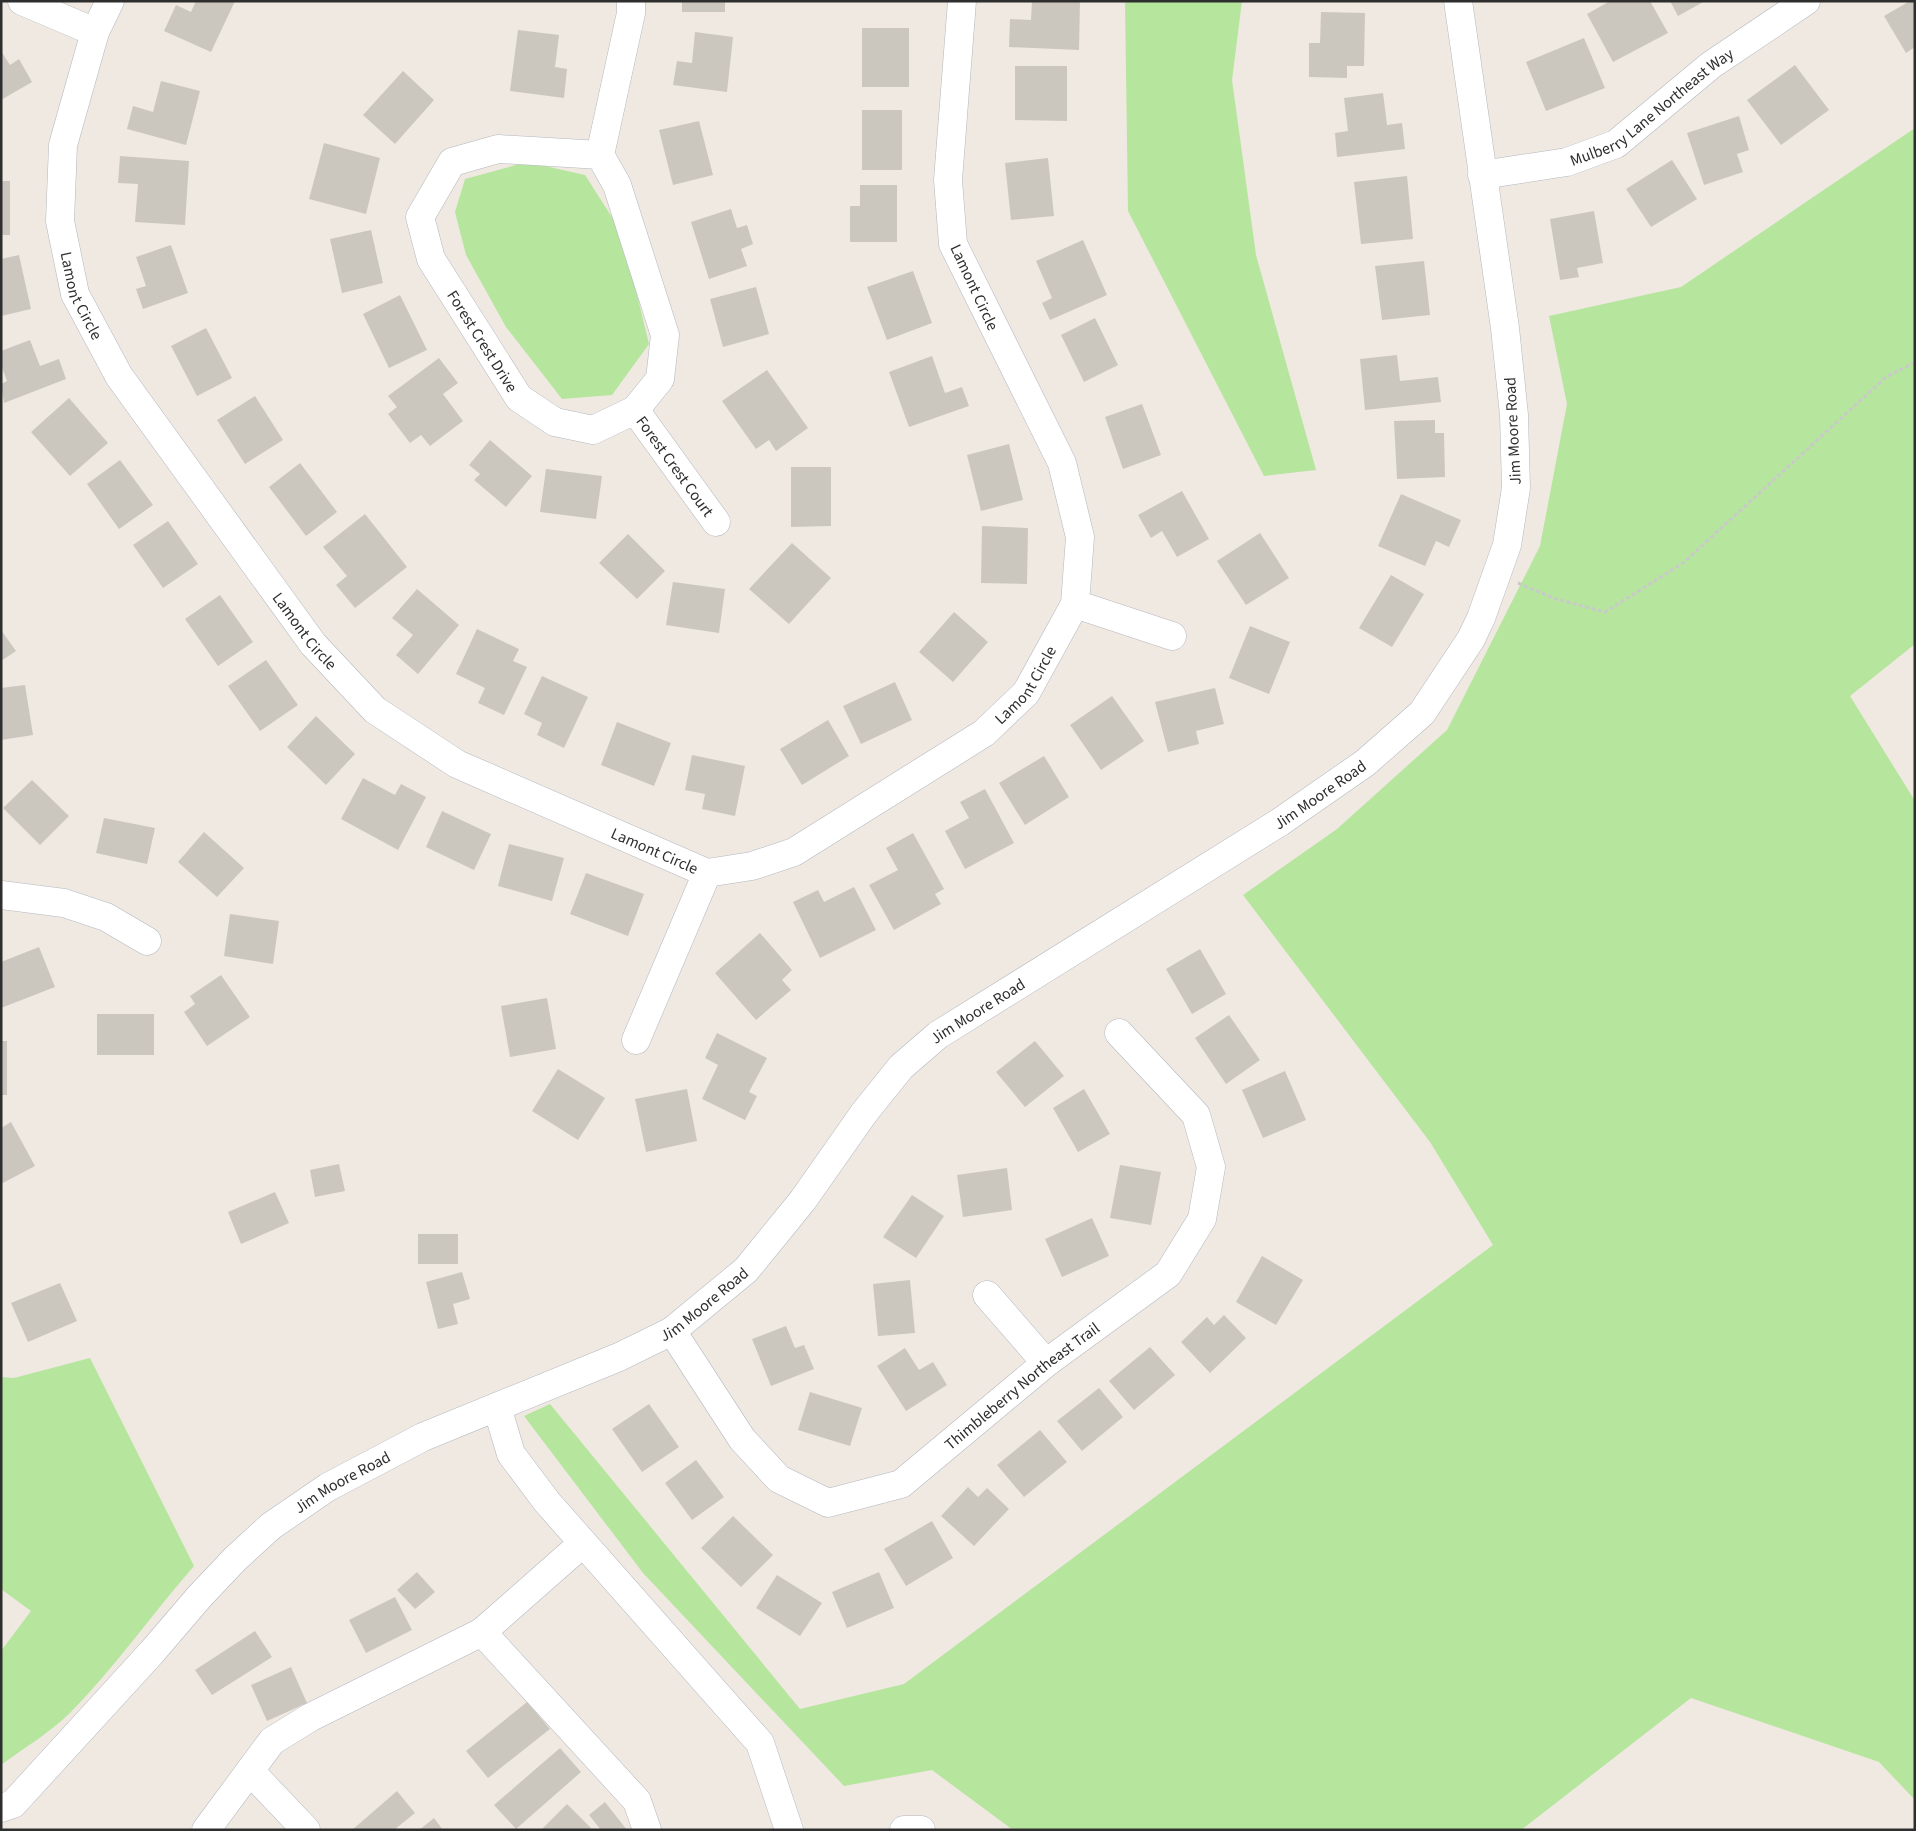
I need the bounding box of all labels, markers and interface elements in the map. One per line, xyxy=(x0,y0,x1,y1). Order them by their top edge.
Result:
street label: Mulberry Lane Northeast Way xyxy=(1567,43,1739,172)
street label: Lamont Circle xyxy=(944,241,1004,334)
street label: Lamont Circle xyxy=(55,250,108,344)
street label: Forest Crest Drive xyxy=(441,286,523,397)
street label: Jim Moore Road xyxy=(1499,376,1527,485)
street label: Forest Crest Court xyxy=(631,412,719,522)
street label: Lamont Circle xyxy=(267,588,342,675)
street label: Lamont Circle xyxy=(990,642,1062,730)
street label: Jim Moore Road xyxy=(1270,755,1371,835)
street label: Lamont Circle xyxy=(607,823,702,880)
street label: Jim Moore Road xyxy=(926,973,1030,1049)
street label: Jim Moore Road xyxy=(657,1262,753,1347)
street label: Thimbleberry Northeast Trail xyxy=(940,1317,1104,1455)
street label: Jim Moore Road xyxy=(290,1446,394,1519)

